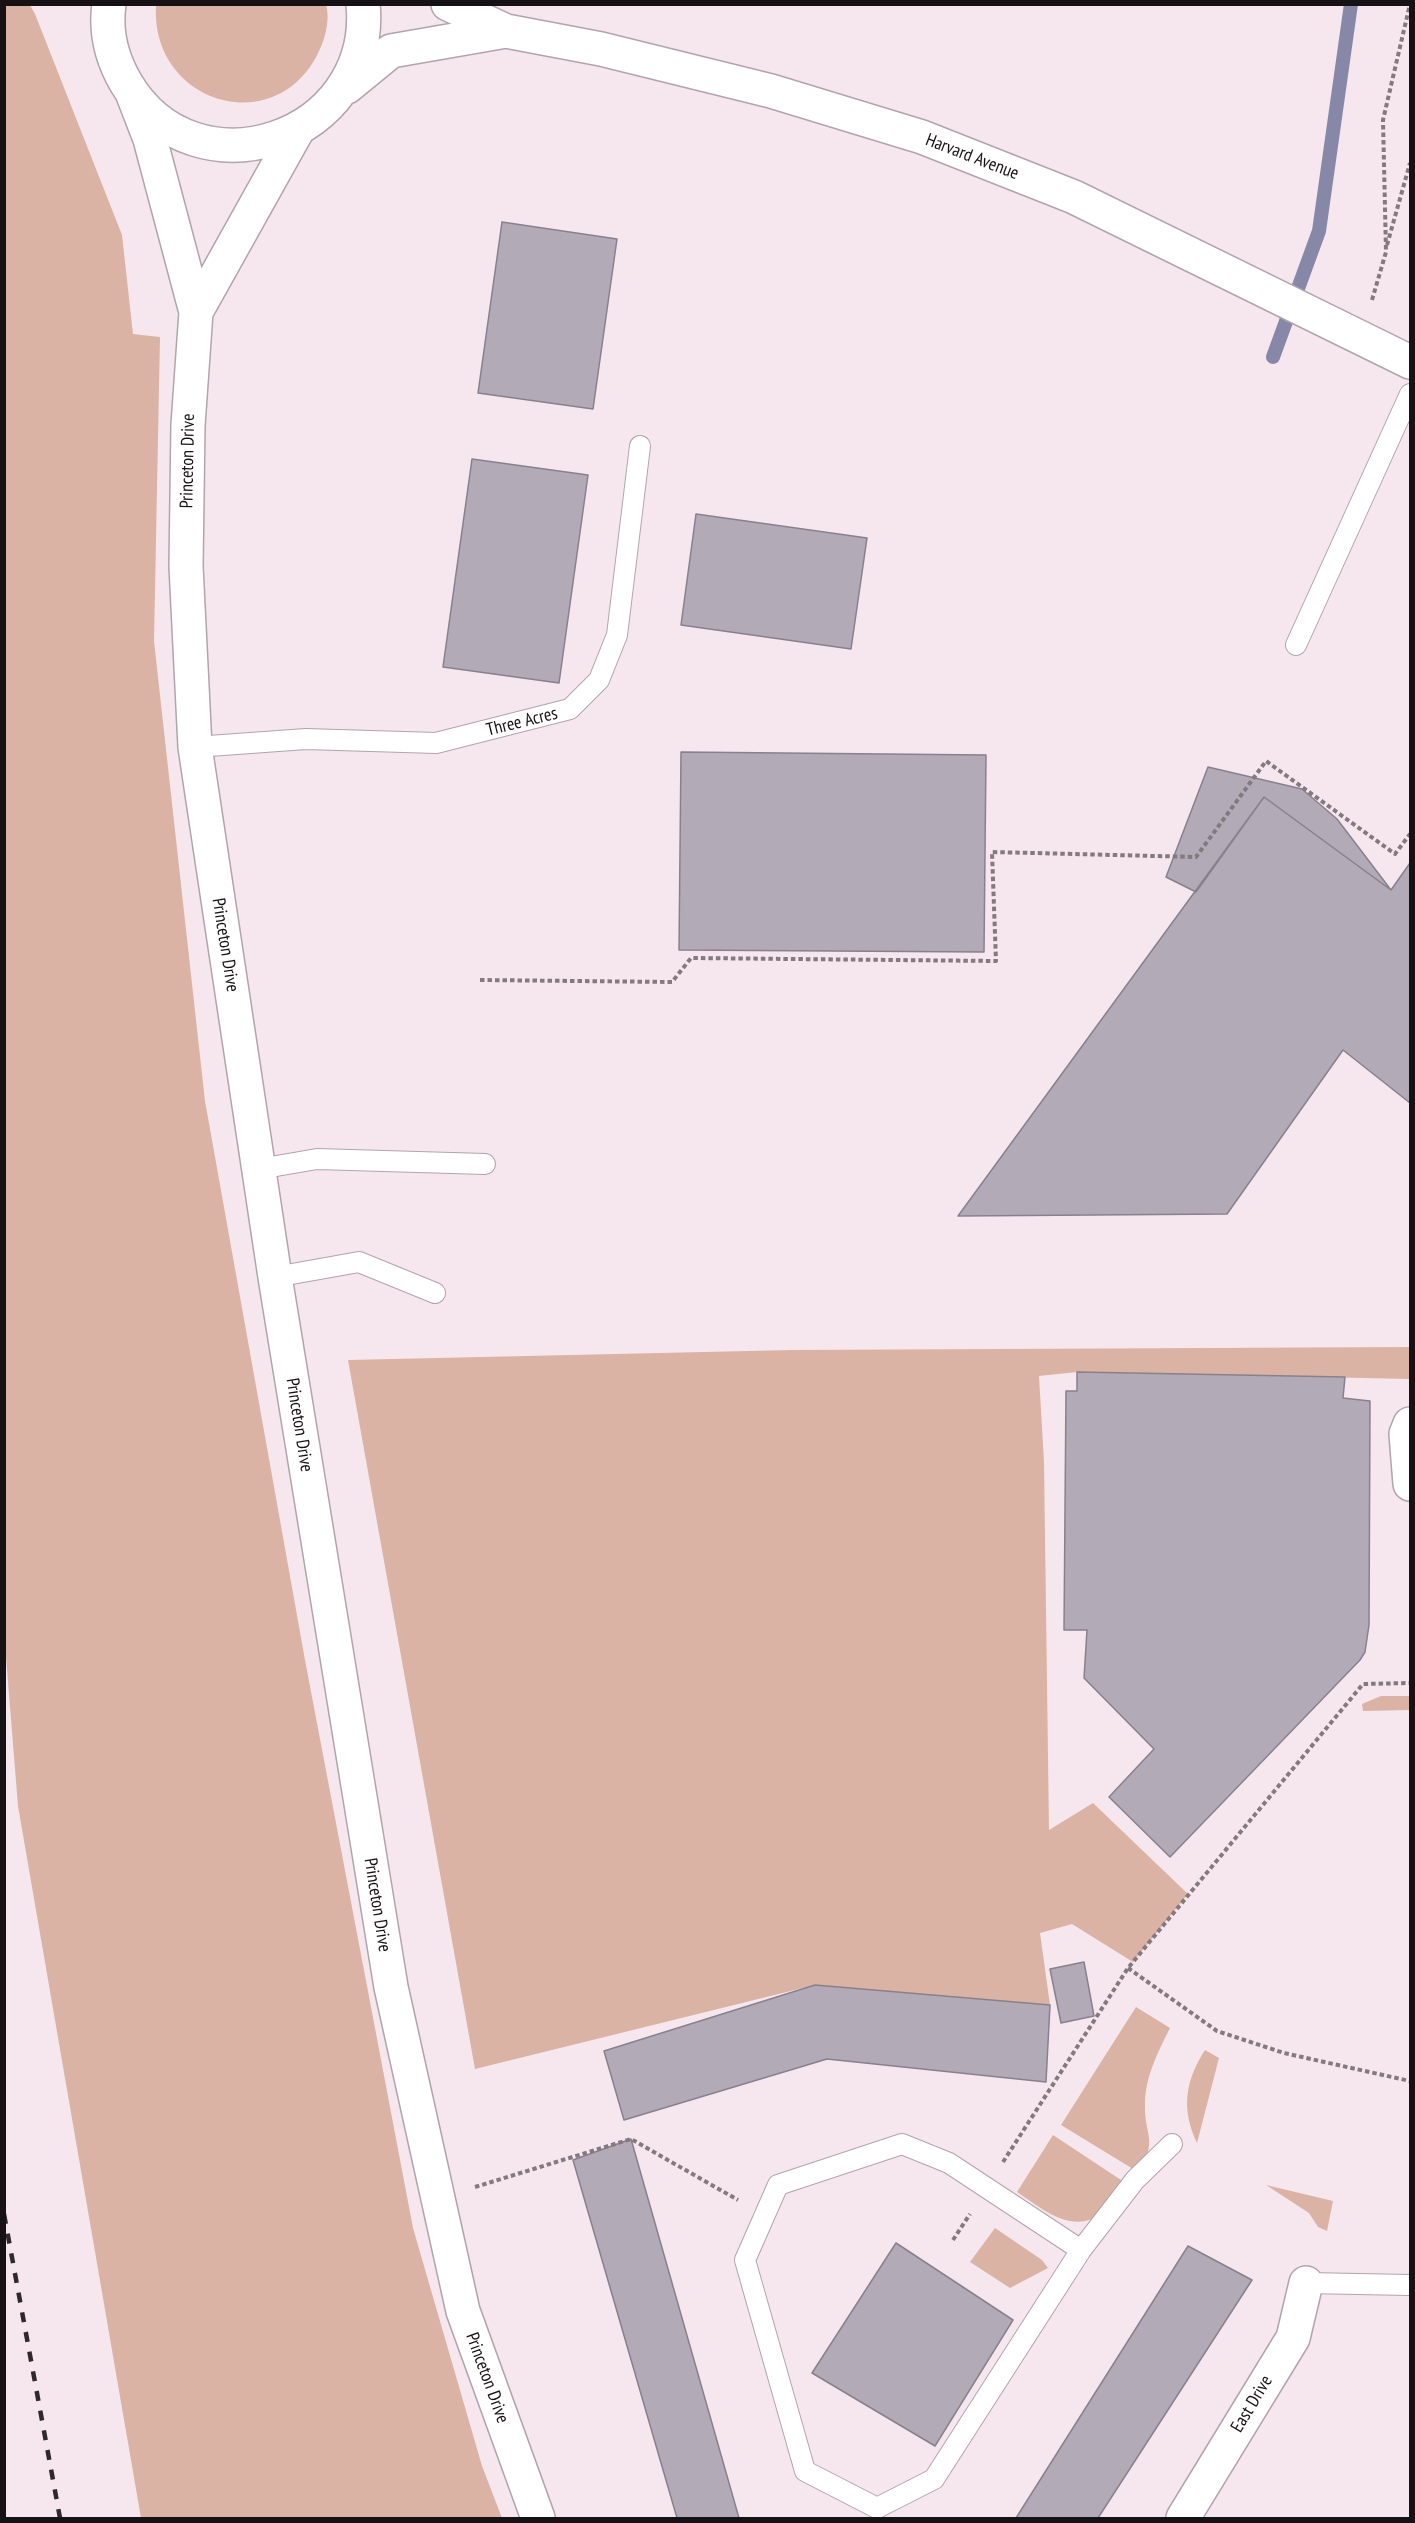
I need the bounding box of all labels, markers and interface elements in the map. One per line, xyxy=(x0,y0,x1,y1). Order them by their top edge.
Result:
street label: Harvard Avenue xyxy=(922,129,1022,185)
street label: Princeton Drive xyxy=(176,413,200,509)
street label: Three Acres xyxy=(484,703,560,741)
street label: Princeton Drive xyxy=(207,896,243,994)
street label: Princeton Drive xyxy=(281,1376,317,1474)
street label: Princeton Drive xyxy=(359,1856,395,1954)
street label: Princeton Drive xyxy=(461,2330,513,2426)
street label: East Drive xyxy=(1227,2372,1277,2436)

